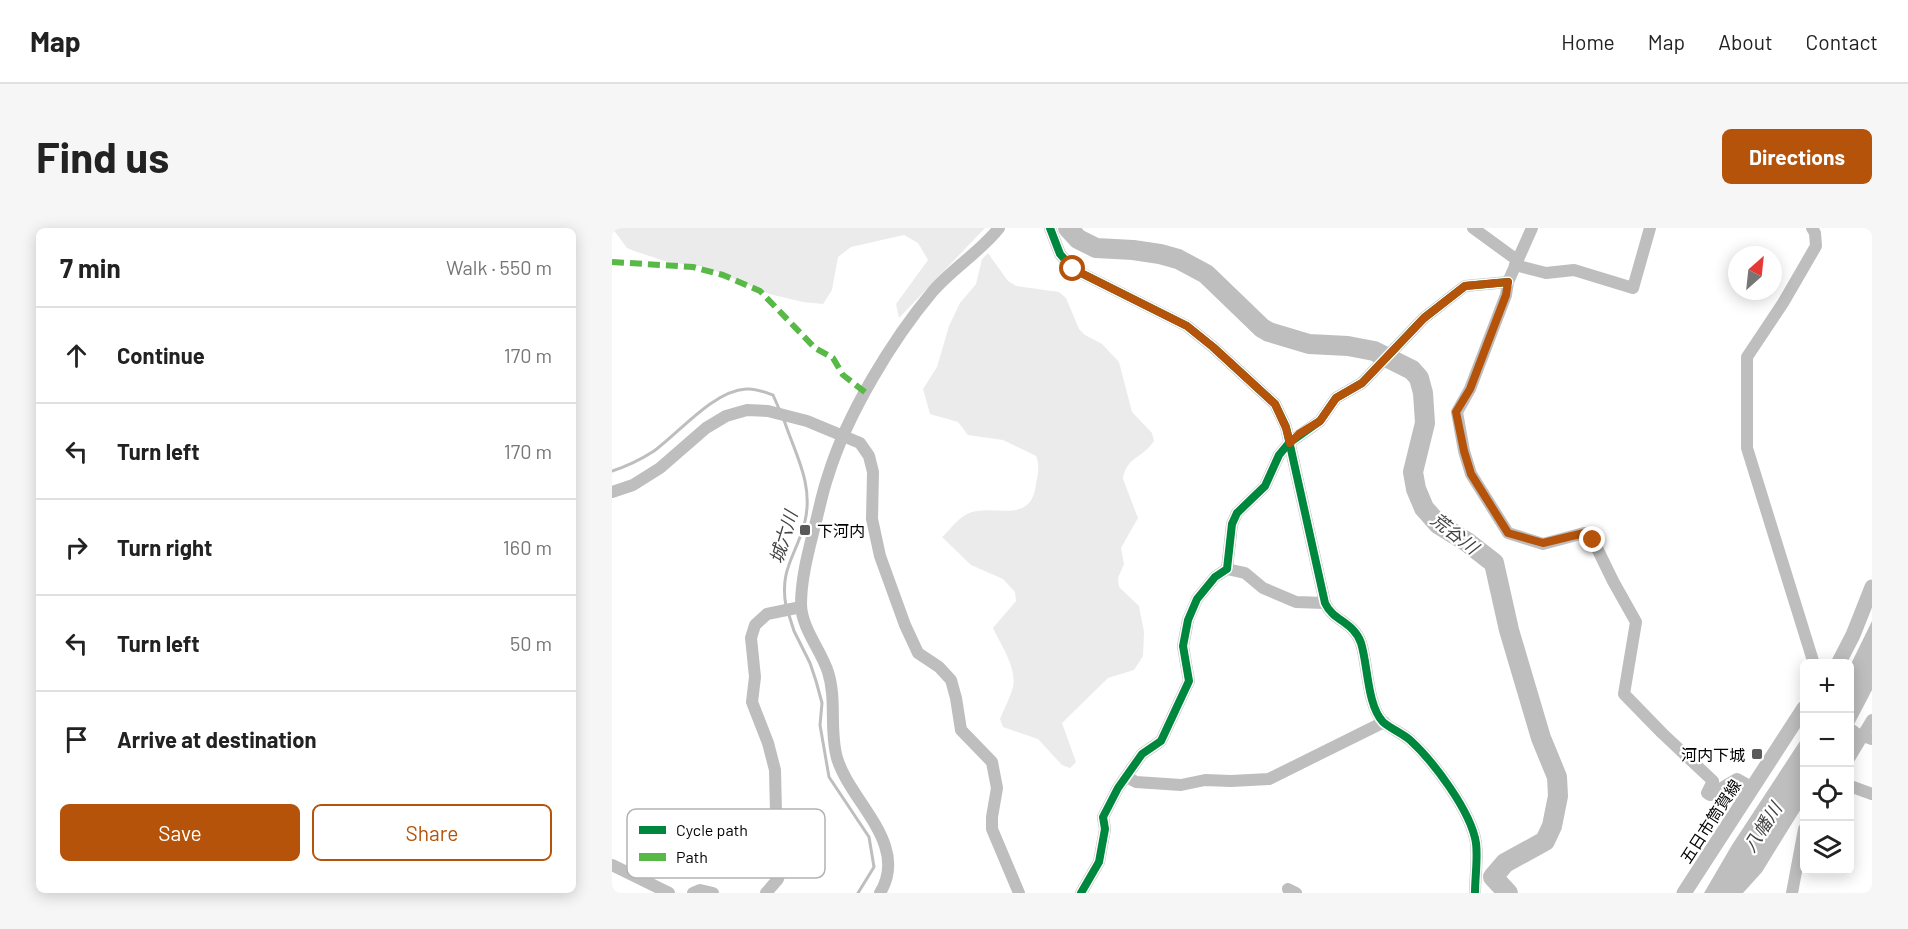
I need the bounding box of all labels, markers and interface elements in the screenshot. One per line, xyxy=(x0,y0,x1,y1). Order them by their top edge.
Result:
text: Map xyxy=(30,24,81,58)
text: Home xyxy=(1561,29,1615,54)
text: Map xyxy=(1648,29,1685,54)
text: About xyxy=(1718,29,1773,54)
text: Contact xyxy=(1806,29,1878,54)
button: Directions xyxy=(1722,129,1872,184)
text: Find us xyxy=(36,131,169,181)
north arrow xyxy=(1728,246,1782,300)
text: 7 min xyxy=(60,252,121,283)
text: Walk · 550 m xyxy=(446,255,552,279)
route start xyxy=(1059,255,1085,281)
icon: ahead xyxy=(60,339,93,372)
text: Continue xyxy=(117,342,205,368)
text: 170 m xyxy=(504,343,552,367)
icon: left xyxy=(60,435,93,468)
text: Turn left xyxy=(117,438,200,464)
text: 170 m xyxy=(504,439,552,463)
water label: 城六川 xyxy=(765,506,802,566)
water label: 荒谷川 xyxy=(1427,508,1485,560)
place label: 下河内 xyxy=(817,521,865,540)
marker: 下河内 xyxy=(798,523,812,537)
route end xyxy=(1579,526,1605,552)
icon: right xyxy=(60,531,93,564)
text: Turn right xyxy=(117,534,212,560)
text: 160 m xyxy=(503,535,552,559)
icon: left xyxy=(60,627,93,660)
text: Turn left xyxy=(117,630,200,656)
text: 50 m xyxy=(510,631,552,655)
map controls xyxy=(1800,659,1854,875)
button: + xyxy=(1800,659,1854,713)
button: − xyxy=(1800,713,1854,767)
icon: arrive xyxy=(60,723,93,756)
text: Arrive at destination xyxy=(117,726,316,752)
place label: 河内下城 xyxy=(1681,745,1745,764)
marker: 河内下城 xyxy=(1750,747,1764,761)
button: locate xyxy=(1800,767,1854,821)
street label: 五日市筒賀線 xyxy=(1676,776,1744,866)
water label: 八幡川 xyxy=(1738,797,1787,856)
button: Save xyxy=(60,804,300,861)
button: Share xyxy=(312,804,552,861)
legend xyxy=(627,809,825,878)
text: Cycle path xyxy=(676,820,748,839)
button: layers xyxy=(1800,821,1854,875)
text: Path xyxy=(676,847,708,866)

